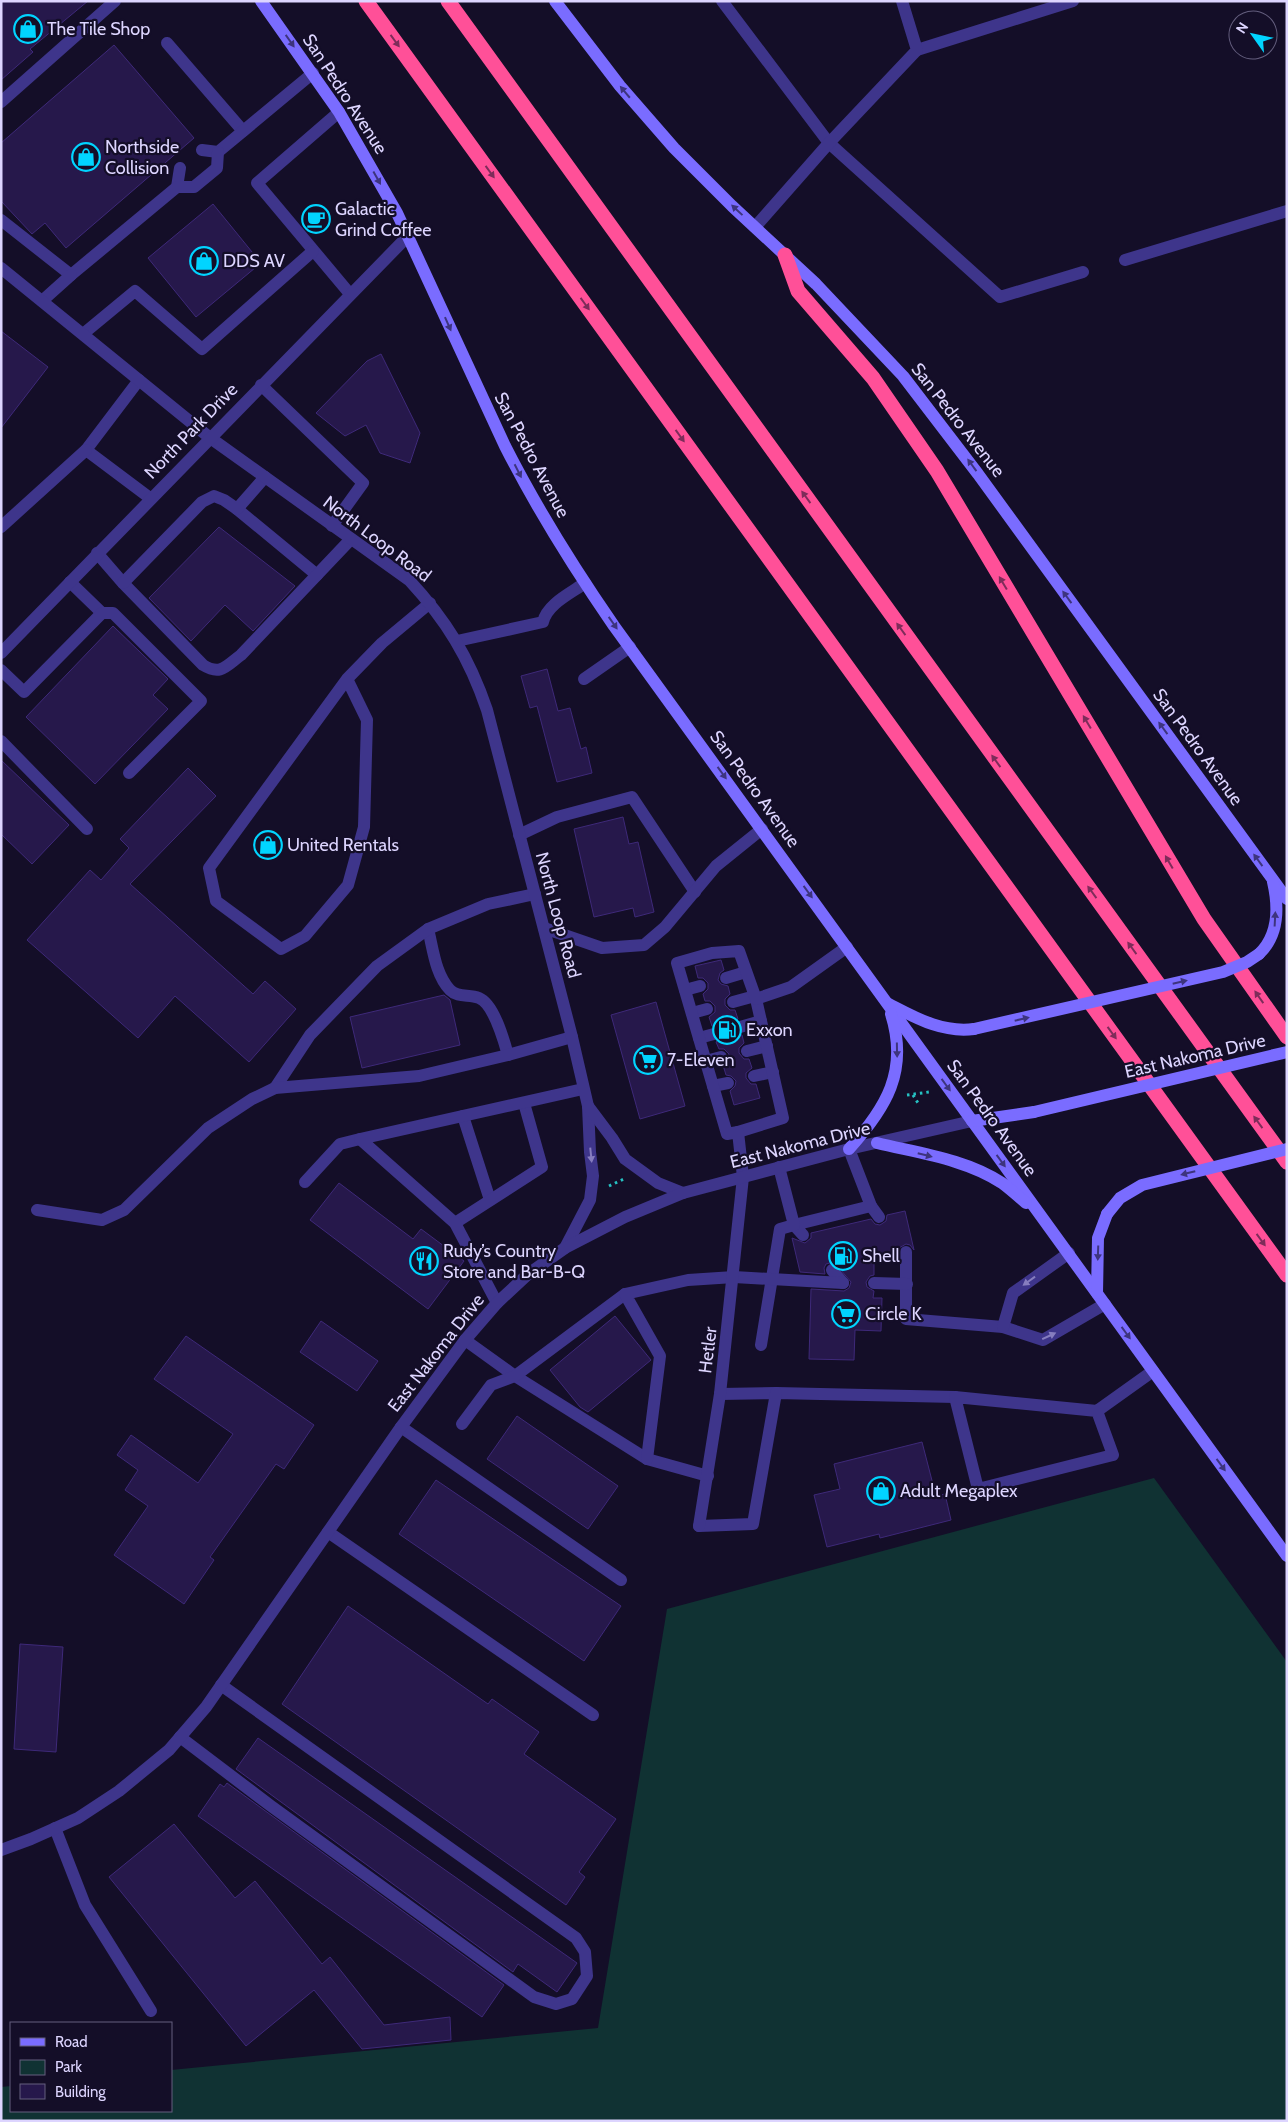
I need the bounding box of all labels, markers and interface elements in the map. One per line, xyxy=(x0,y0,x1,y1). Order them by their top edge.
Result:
north arrow xyxy=(1228,10,1278,60)
shop icon: The Tile Shop xyxy=(13,14,43,44)
place label: The Tile Shop xyxy=(47,18,150,40)
text: N xyxy=(1232,19,1252,37)
street label: San Pedro Avenue xyxy=(298,30,392,158)
one-way arrow xyxy=(285,34,295,48)
one-way arrow xyxy=(389,34,400,47)
one-way arrow xyxy=(619,87,631,99)
place label: Northside Collision xyxy=(105,136,179,179)
shop icon: Northside Collision xyxy=(71,142,101,172)
one-way arrow xyxy=(485,166,495,179)
one-way arrow xyxy=(373,170,381,185)
place label: Galactic Grind Coffee xyxy=(335,198,431,241)
cafe icon: Galactic Grind Coffee xyxy=(301,204,331,234)
one-way arrow xyxy=(731,204,743,216)
shop icon: DDS AV xyxy=(189,246,219,276)
place label: DDS AV xyxy=(223,250,285,272)
one-way arrow xyxy=(580,297,590,311)
one-way arrow xyxy=(445,317,453,331)
street label: San Pedro Avenue xyxy=(907,358,1009,482)
street label: North Park Drive xyxy=(140,378,242,484)
street label: San Pedro Avenue xyxy=(490,388,574,522)
one-way arrow xyxy=(675,429,685,443)
one-way arrow xyxy=(966,459,977,472)
one-way arrow xyxy=(514,463,522,478)
one-way arrow xyxy=(801,490,811,504)
street label: North Loop Road xyxy=(319,491,435,587)
one-way arrow xyxy=(998,576,1007,589)
one-way arrow xyxy=(1062,590,1072,604)
one-way arrow xyxy=(608,616,618,630)
one-way arrow xyxy=(896,622,906,636)
street label: San Pedro Avenue xyxy=(1148,684,1248,810)
one-way arrow xyxy=(1083,714,1091,729)
one-way arrow xyxy=(1158,721,1168,735)
street label: San Pedro Avenue xyxy=(705,726,805,852)
one-way arrow xyxy=(991,755,1002,768)
one-way arrow xyxy=(716,766,727,779)
shop icon: United Rentals xyxy=(253,830,283,860)
place label: United Rentals xyxy=(287,834,399,856)
street label: North Loop Road xyxy=(531,850,585,980)
one-way arrow xyxy=(1253,853,1263,867)
one-way arrow xyxy=(1165,854,1173,869)
one-way arrow xyxy=(803,885,813,899)
one-way arrow xyxy=(1087,886,1097,899)
one-way arrow xyxy=(1272,911,1280,927)
one-way arrow xyxy=(1127,941,1137,955)
one-way arrow xyxy=(1173,978,1188,986)
one-way arrow xyxy=(1254,990,1264,1004)
fuel station icon: Exxon xyxy=(712,1015,742,1045)
one-way arrow xyxy=(1014,1015,1029,1023)
place label: Exxon xyxy=(746,1019,793,1041)
one-way arrow xyxy=(1107,1026,1117,1040)
street label: East Nakoma Drive xyxy=(1123,1029,1267,1083)
one-way arrow xyxy=(893,1042,901,1058)
supermarket icon: 7-Eleven xyxy=(633,1045,663,1075)
place label: 7-Eleven xyxy=(667,1049,735,1071)
street label: San Pedro Avenue xyxy=(942,1055,1042,1181)
one-way arrow xyxy=(941,1078,951,1092)
one-way arrow xyxy=(1253,1115,1263,1129)
street label: East Nakoma Drive xyxy=(728,1117,872,1173)
one-way arrow xyxy=(587,1147,595,1163)
one-way arrow xyxy=(917,1151,932,1159)
one-way arrow xyxy=(996,1154,1006,1168)
one-way arrow xyxy=(1181,1169,1196,1177)
one-way arrow xyxy=(1256,1233,1267,1246)
place label: Rudy’s Country Store and Bar-B-Q xyxy=(443,1240,585,1283)
fuel station icon: Shell xyxy=(828,1241,858,1271)
place label: Shell xyxy=(862,1245,901,1267)
one-way arrow xyxy=(1093,1245,1101,1261)
restaurant icon: Rudy’s Country Store and Bar-B-Q xyxy=(409,1246,439,1276)
one-way arrow xyxy=(1022,1276,1036,1286)
street label: East Nakoma Drive xyxy=(383,1290,489,1416)
supermarket icon: Circle K xyxy=(831,1299,861,1329)
place label: Circle K xyxy=(865,1303,923,1325)
street label: Hetler xyxy=(694,1325,722,1375)
one-way arrow xyxy=(1120,1326,1131,1339)
one-way arrow xyxy=(1042,1331,1056,1339)
one-way arrow xyxy=(1216,1458,1226,1472)
shop icon: Adult Megaplex xyxy=(866,1476,896,1506)
place label: Adult Megaplex xyxy=(900,1480,1018,1502)
legend xyxy=(10,2022,172,2112)
text: Road xyxy=(55,2033,88,2051)
text: Park xyxy=(55,2058,82,2076)
text: Building xyxy=(55,2083,106,2101)

